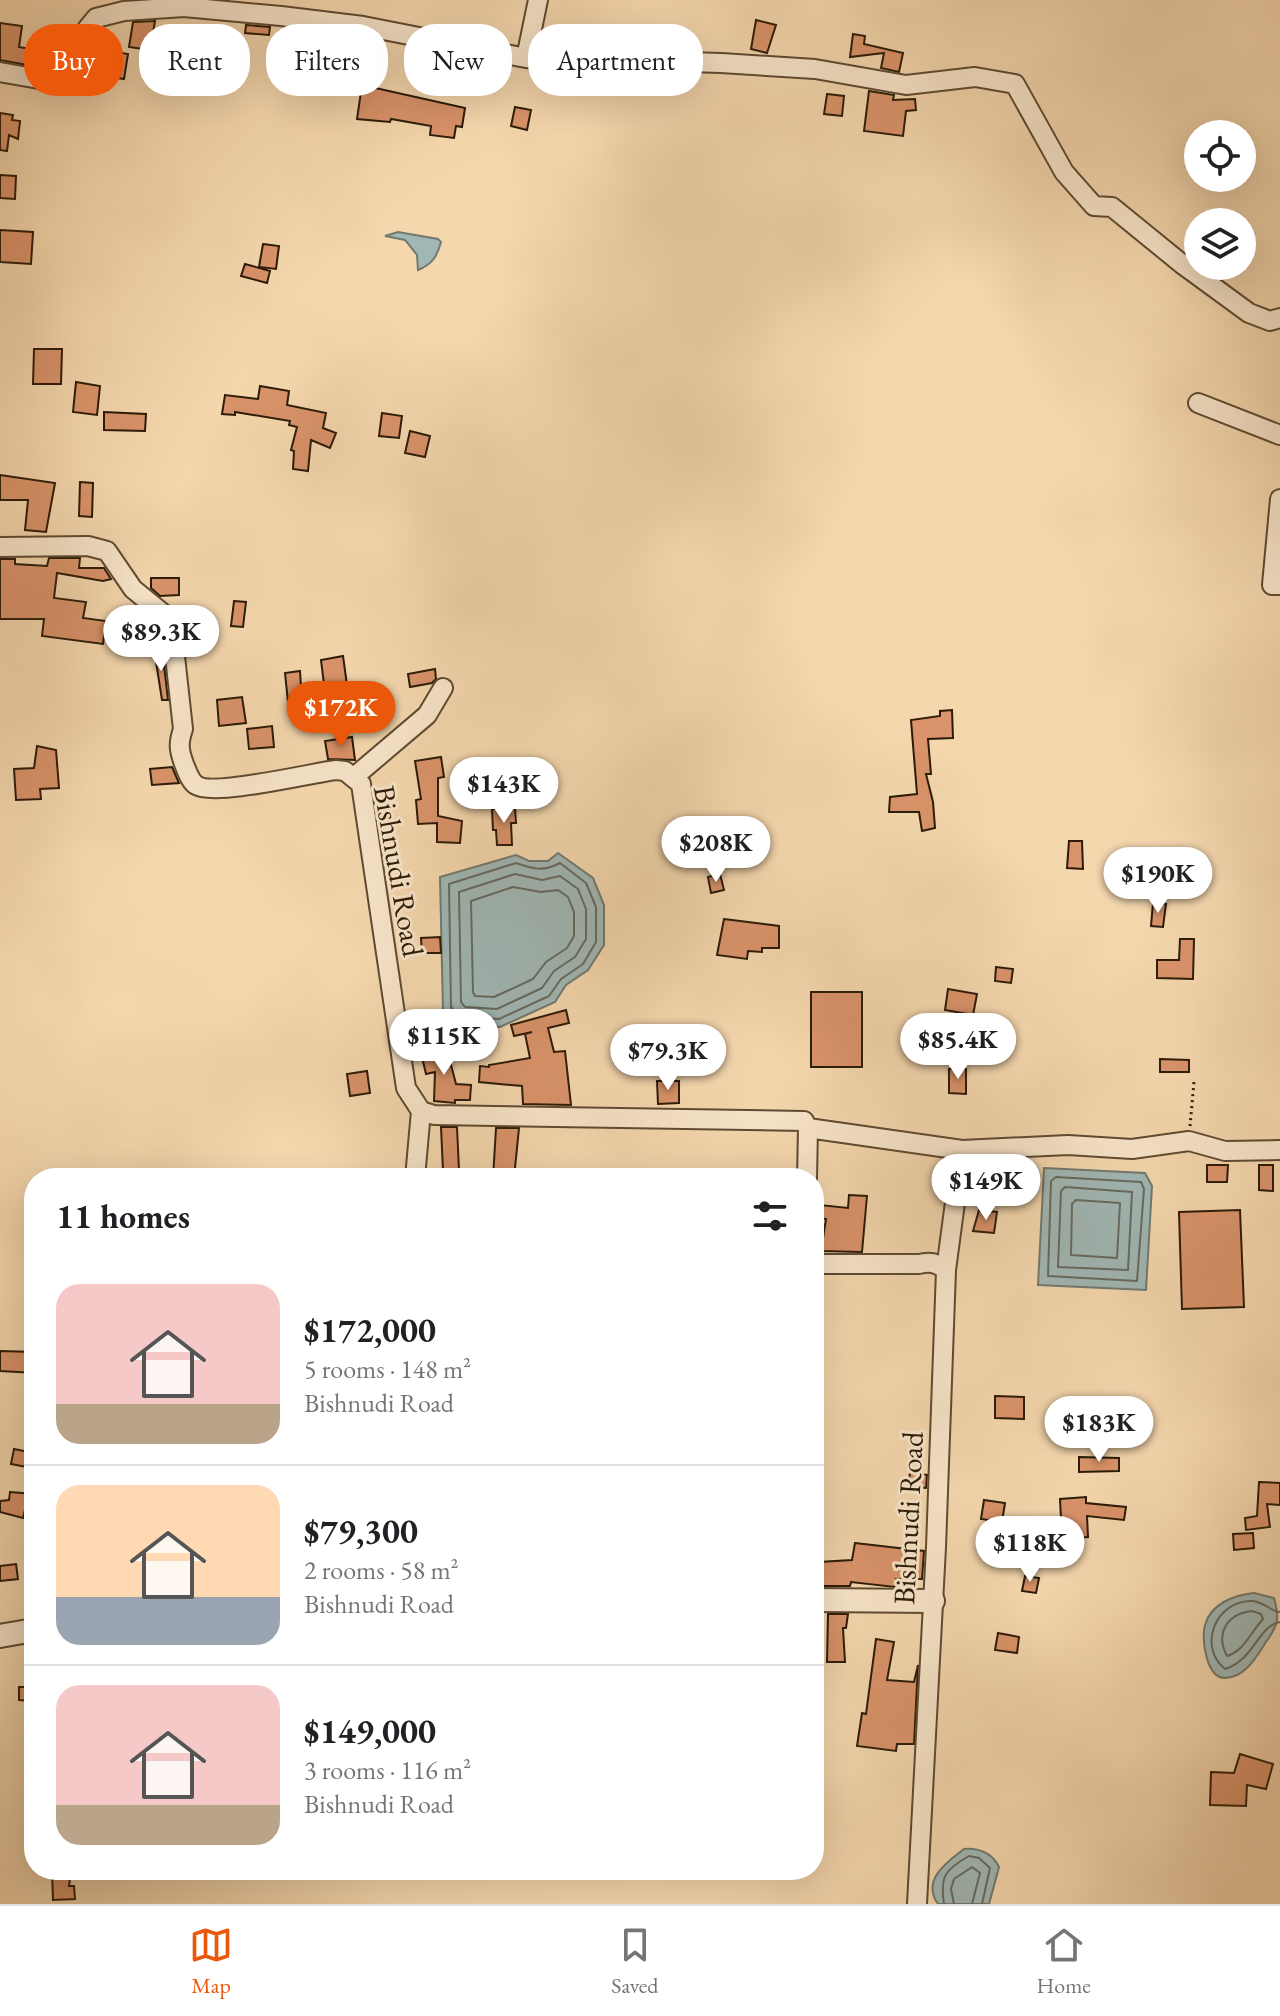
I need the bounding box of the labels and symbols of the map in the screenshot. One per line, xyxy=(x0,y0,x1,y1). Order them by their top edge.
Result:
pin: $89.3K xyxy=(96,605,226,673)
pin: $172K xyxy=(285,681,397,749)
pin: $143K xyxy=(448,757,560,825)
street label: Bishnudi Road xyxy=(365,782,433,960)
pin: $208K xyxy=(660,816,772,884)
pin: $190K xyxy=(1102,847,1214,915)
pin: $115K xyxy=(388,1009,500,1077)
pin: $85.4K xyxy=(893,1013,1023,1081)
pin: $79.3K xyxy=(603,1024,733,1092)
pin: $149K xyxy=(930,1154,1042,1222)
pin: $183K xyxy=(1043,1396,1155,1464)
street label: Bishnudi Road xyxy=(884,1430,932,1605)
pin: $118K xyxy=(974,1516,1086,1584)

